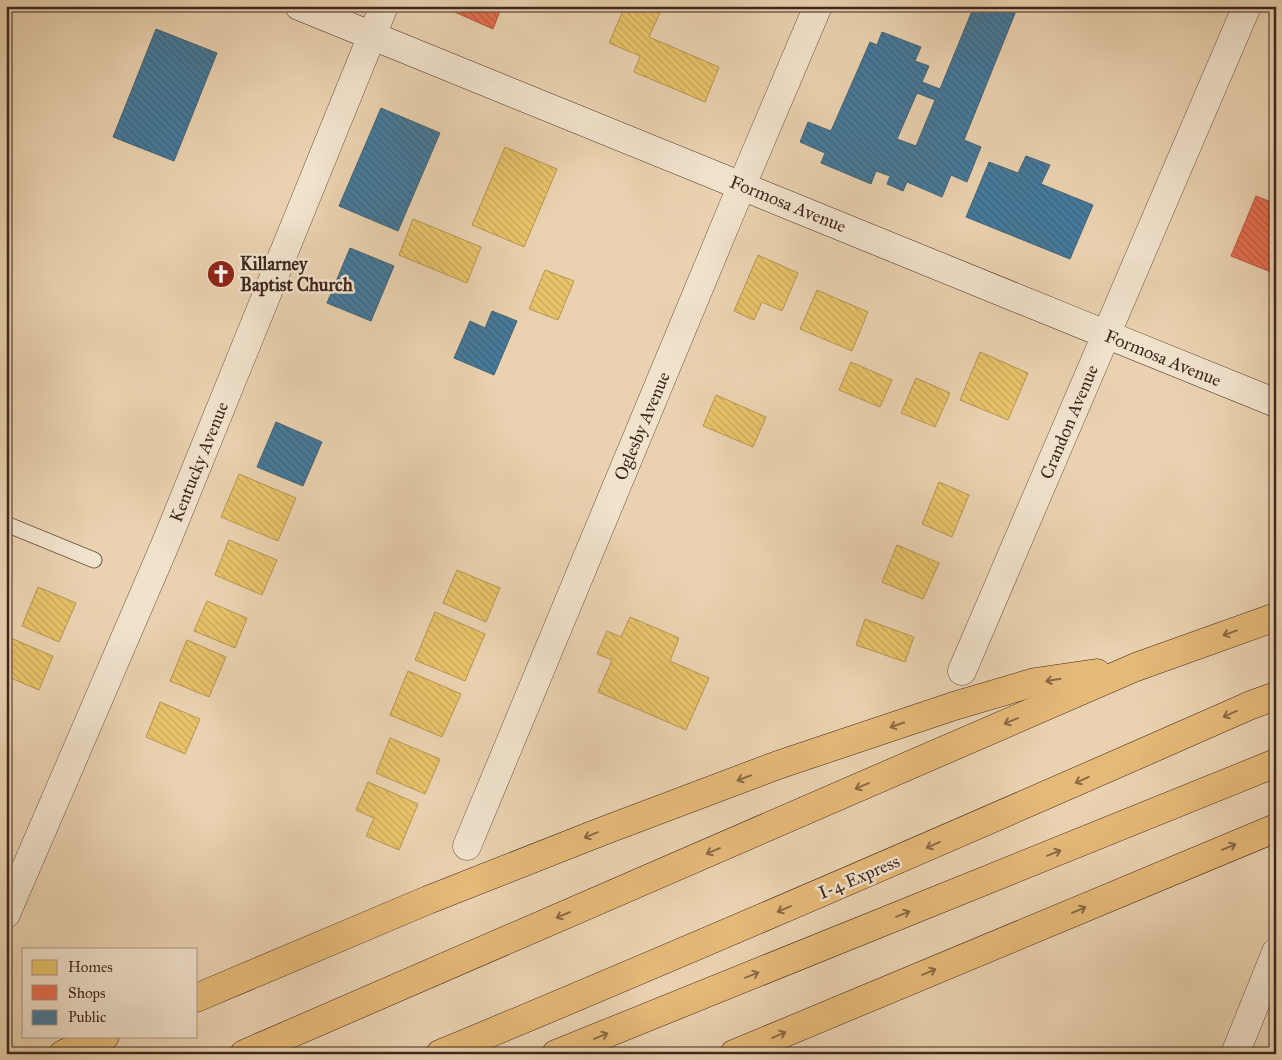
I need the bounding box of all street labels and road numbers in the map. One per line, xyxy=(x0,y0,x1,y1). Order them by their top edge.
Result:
street label: Formosa Avenue xyxy=(727,171,849,237)
street label: Formosa Avenue xyxy=(1102,325,1224,391)
street label: Crandon Avenue xyxy=(1035,361,1103,483)
street label: Oglesby Avenue xyxy=(609,368,676,484)
street label: Kentucky Avenue xyxy=(165,399,233,525)
street label: I-4 Express xyxy=(815,850,903,904)

